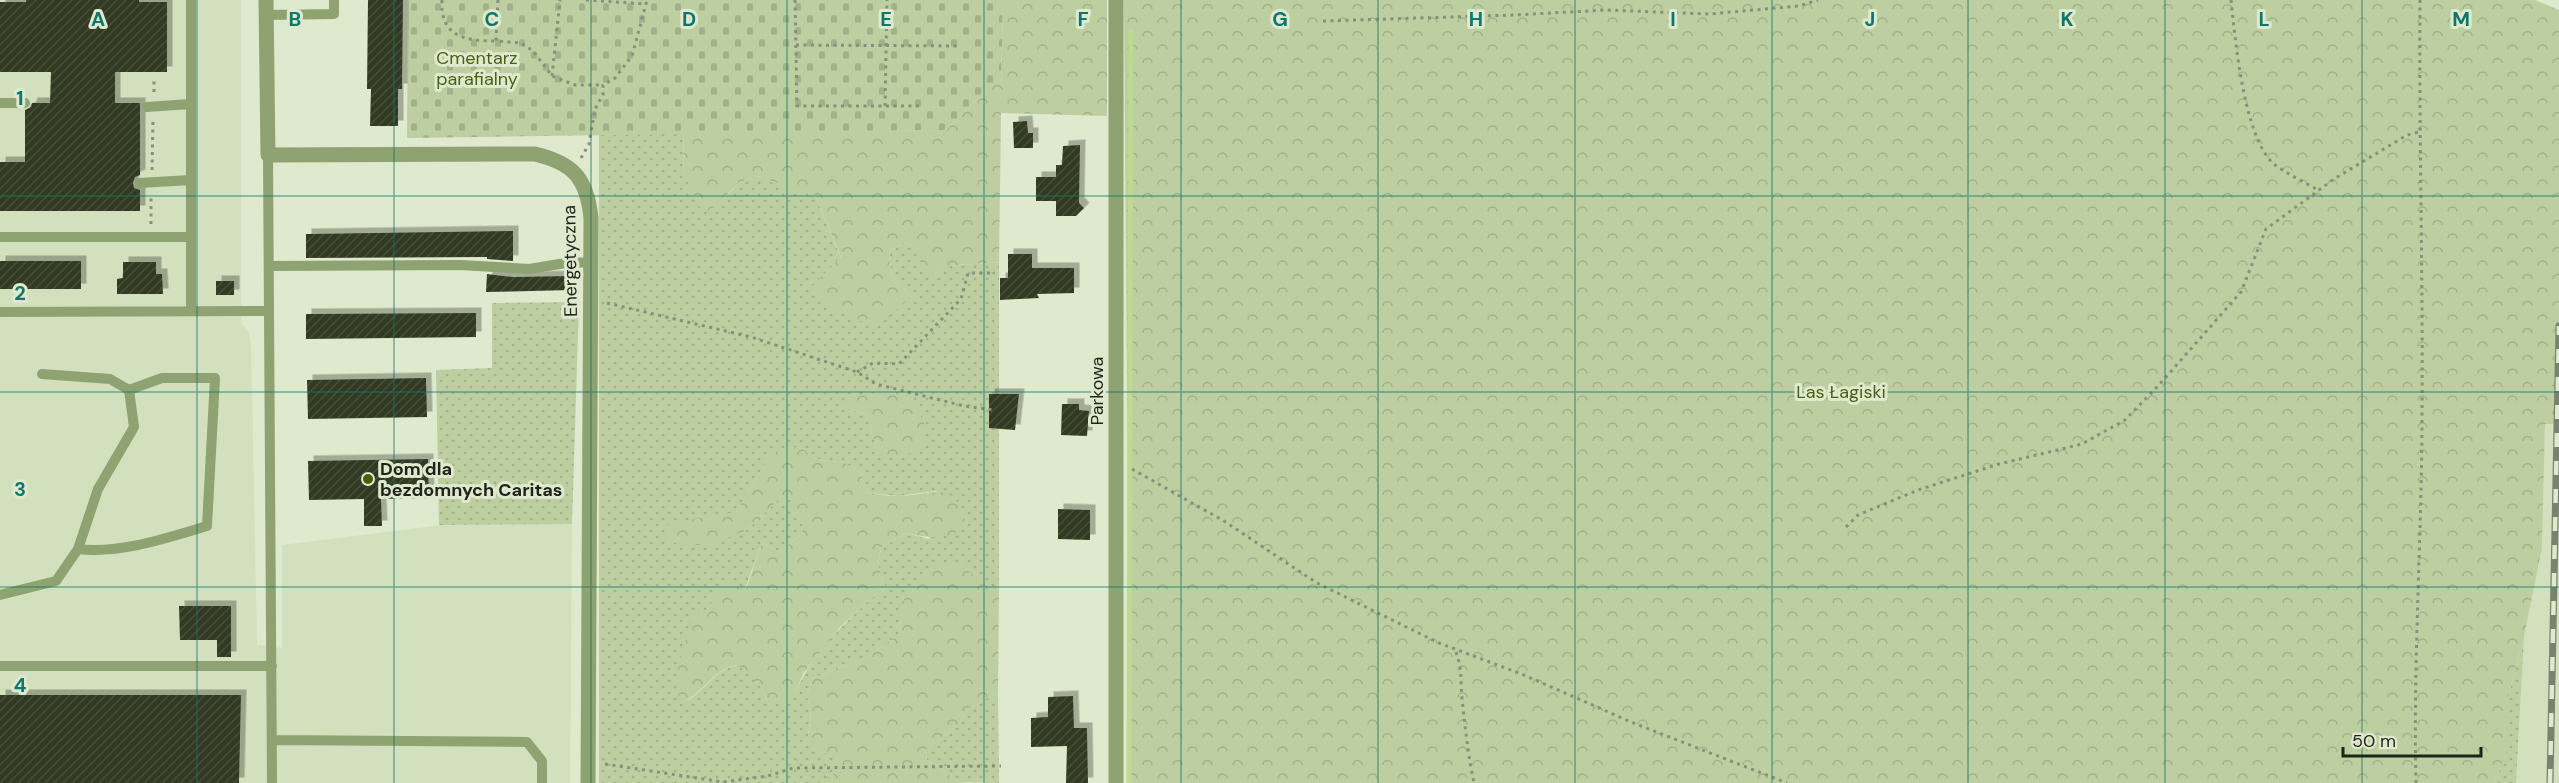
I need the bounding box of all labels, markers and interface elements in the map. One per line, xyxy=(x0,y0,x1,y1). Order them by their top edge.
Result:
text: A xyxy=(91,6,105,32)
text: B xyxy=(289,6,301,32)
text: C xyxy=(485,6,499,32)
text: D xyxy=(682,6,696,32)
text: E xyxy=(880,6,892,32)
text: F xyxy=(1077,6,1089,32)
text: G xyxy=(1272,6,1288,32)
text: H xyxy=(1469,6,1483,32)
text: I xyxy=(1670,6,1676,32)
text: J xyxy=(1865,6,1875,32)
text: K xyxy=(2060,6,2074,32)
text: L xyxy=(2258,6,2270,32)
text: M xyxy=(2452,6,2470,32)
park label: Cmentarz parafialny xyxy=(436,46,518,91)
text: 1 xyxy=(16,85,24,111)
street label: Energetyczna xyxy=(557,205,583,317)
text: 2 xyxy=(14,280,26,306)
street label: Parkowa xyxy=(1085,357,1109,425)
park label: Las Łagiski xyxy=(1796,380,1886,404)
place label: Dom dla bezdomnych Caritas xyxy=(380,457,562,502)
marker: Dom dla bezdomnych Caritas xyxy=(361,472,375,486)
text: 3 xyxy=(14,476,26,502)
text: 4 xyxy=(14,672,27,698)
scale bar xyxy=(2343,720,2481,758)
text: 50 m xyxy=(2352,729,2396,753)

